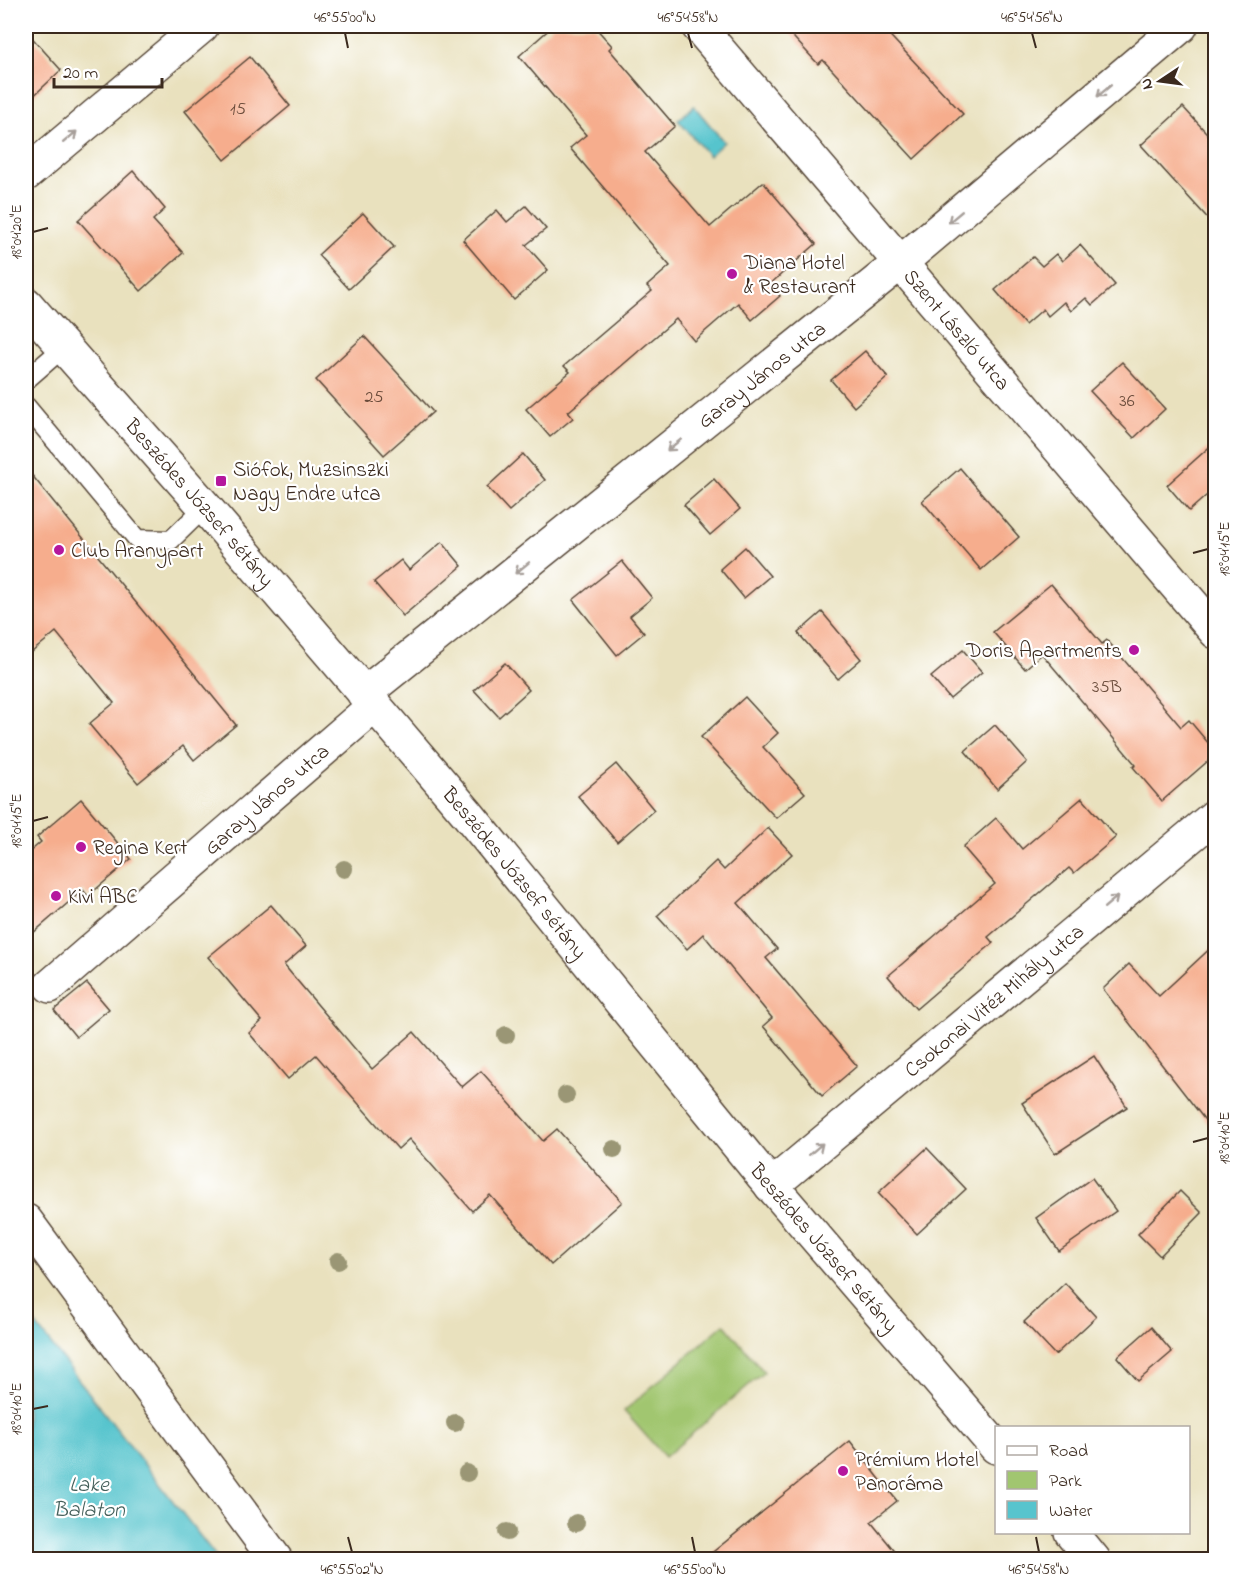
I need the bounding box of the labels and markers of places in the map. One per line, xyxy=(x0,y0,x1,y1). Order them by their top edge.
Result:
place label: Diana Hotel & Restaurant xyxy=(743,249,856,303)
marker: Diana Hotel & Restaurant xyxy=(725,267,739,281)
place label: Siófok, Muzsinszki Nagy Endre utca xyxy=(233,456,389,512)
marker: Siófok, Muzsinszki Nagy Endre utca xyxy=(214,474,228,488)
place label: Club Aranypart xyxy=(71,537,204,569)
marker: Club Aranypart xyxy=(52,543,66,557)
place label: Doris Apartments xyxy=(965,637,1122,667)
marker: Doris Apartments xyxy=(1127,643,1141,657)
place label: Regina Kert xyxy=(93,834,187,866)
marker: Regina Kert xyxy=(74,840,88,854)
place label: Kivi ABC xyxy=(68,883,138,913)
marker: Kivi ABC xyxy=(49,889,63,903)
place label: Prémium Hotel Panoráma xyxy=(855,1446,979,1500)
marker: Prémium Hotel Panoráma xyxy=(836,1464,850,1478)

